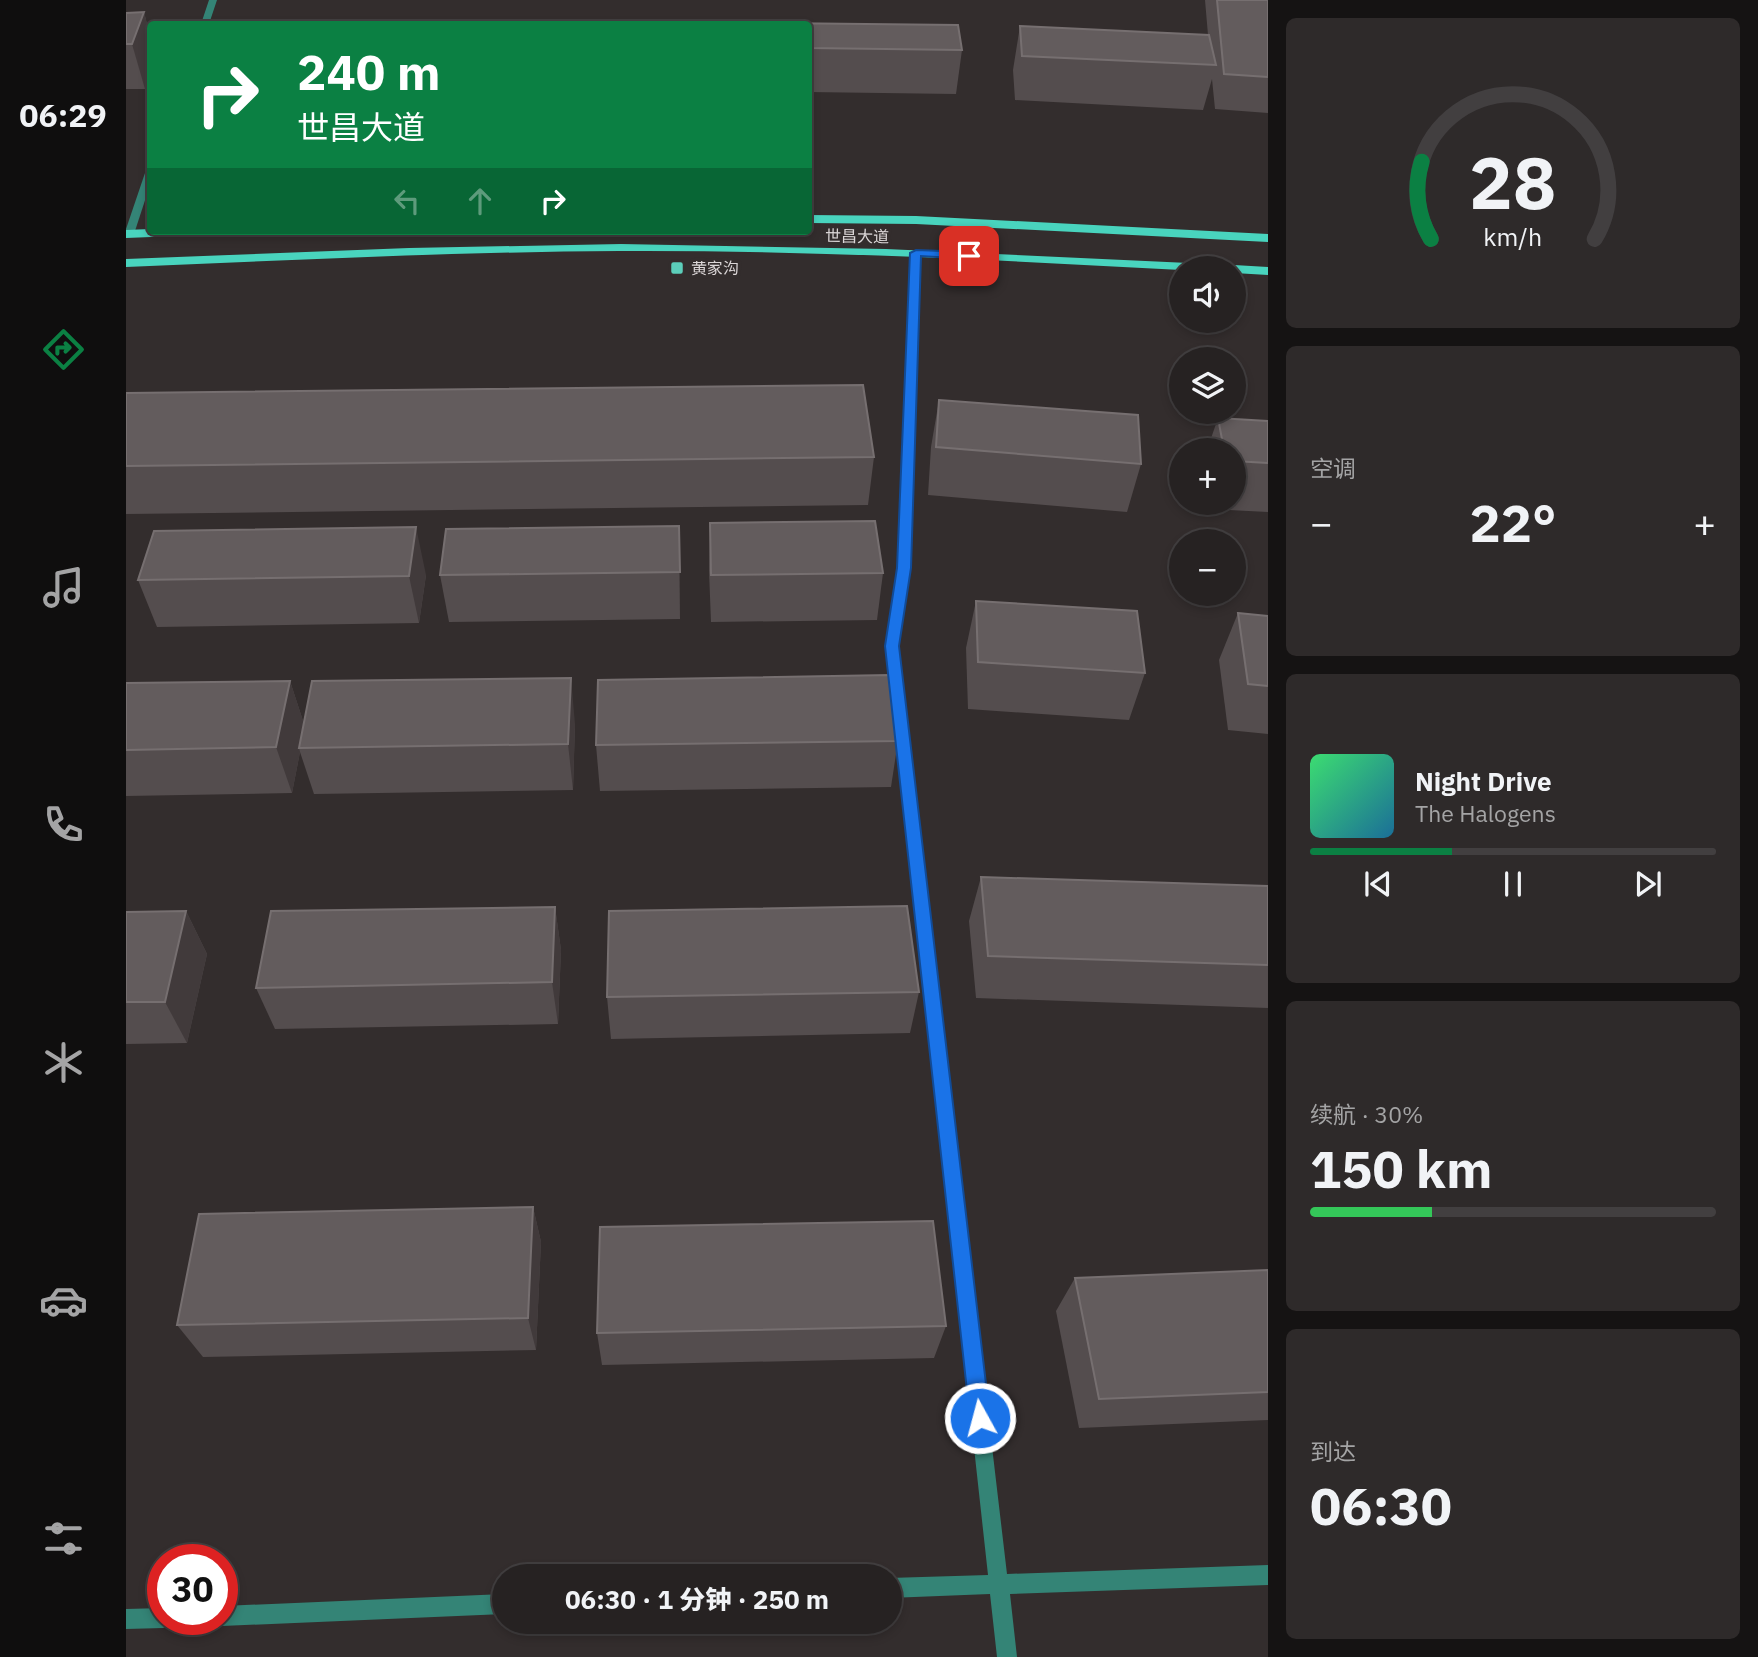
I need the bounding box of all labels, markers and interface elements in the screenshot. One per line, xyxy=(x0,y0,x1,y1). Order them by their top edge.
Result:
text: 240 m xyxy=(297,40,441,103)
icon: right xyxy=(182,49,273,140)
text: 06:29 xyxy=(19,94,107,136)
text: 世昌大道 xyxy=(297,106,425,148)
text: 28 xyxy=(1469,134,1557,229)
icon: left xyxy=(388,182,426,220)
icon: ahead xyxy=(461,182,499,220)
icon: right xyxy=(534,182,572,220)
text: km/h xyxy=(1484,220,1542,253)
street label: 世昌大道 xyxy=(825,225,889,247)
pin xyxy=(939,226,999,286)
icon: arrive xyxy=(950,237,988,275)
map controls xyxy=(1169,256,1246,606)
button: sound xyxy=(1169,256,1246,333)
place label: 黄家沟 xyxy=(691,258,739,278)
marker: 黄家沟 xyxy=(669,260,685,276)
icon: directions xyxy=(39,325,88,374)
button: layers xyxy=(1169,347,1246,424)
button: + xyxy=(1169,438,1246,515)
text: 空调 xyxy=(1310,453,1356,483)
text: 22° xyxy=(1470,489,1556,556)
text: − xyxy=(1310,498,1333,547)
text: + xyxy=(1693,498,1716,547)
button: − xyxy=(1169,529,1246,606)
icon: music xyxy=(39,563,88,612)
text: Night Drive xyxy=(1415,764,1552,798)
text: The Halogens xyxy=(1415,798,1556,828)
icon: phone xyxy=(39,800,88,849)
icon: previous xyxy=(1359,865,1397,903)
icon: pause xyxy=(1494,865,1532,903)
icon: next xyxy=(1629,865,1667,903)
icon: climate xyxy=(39,1038,88,1087)
text: 续航 · 30% xyxy=(1310,1099,1423,1129)
text: 150 km xyxy=(1310,1135,1492,1202)
icon: car xyxy=(39,1276,88,1325)
position arrow xyxy=(943,1381,1017,1455)
text: 到达 xyxy=(1310,1436,1356,1466)
text: 06:30 xyxy=(1310,1472,1452,1539)
icon: filters xyxy=(39,1514,88,1563)
speed limit sign: 30 xyxy=(147,1544,238,1635)
text: 06:30 · 1 分钟 · 250 m xyxy=(565,1582,829,1616)

